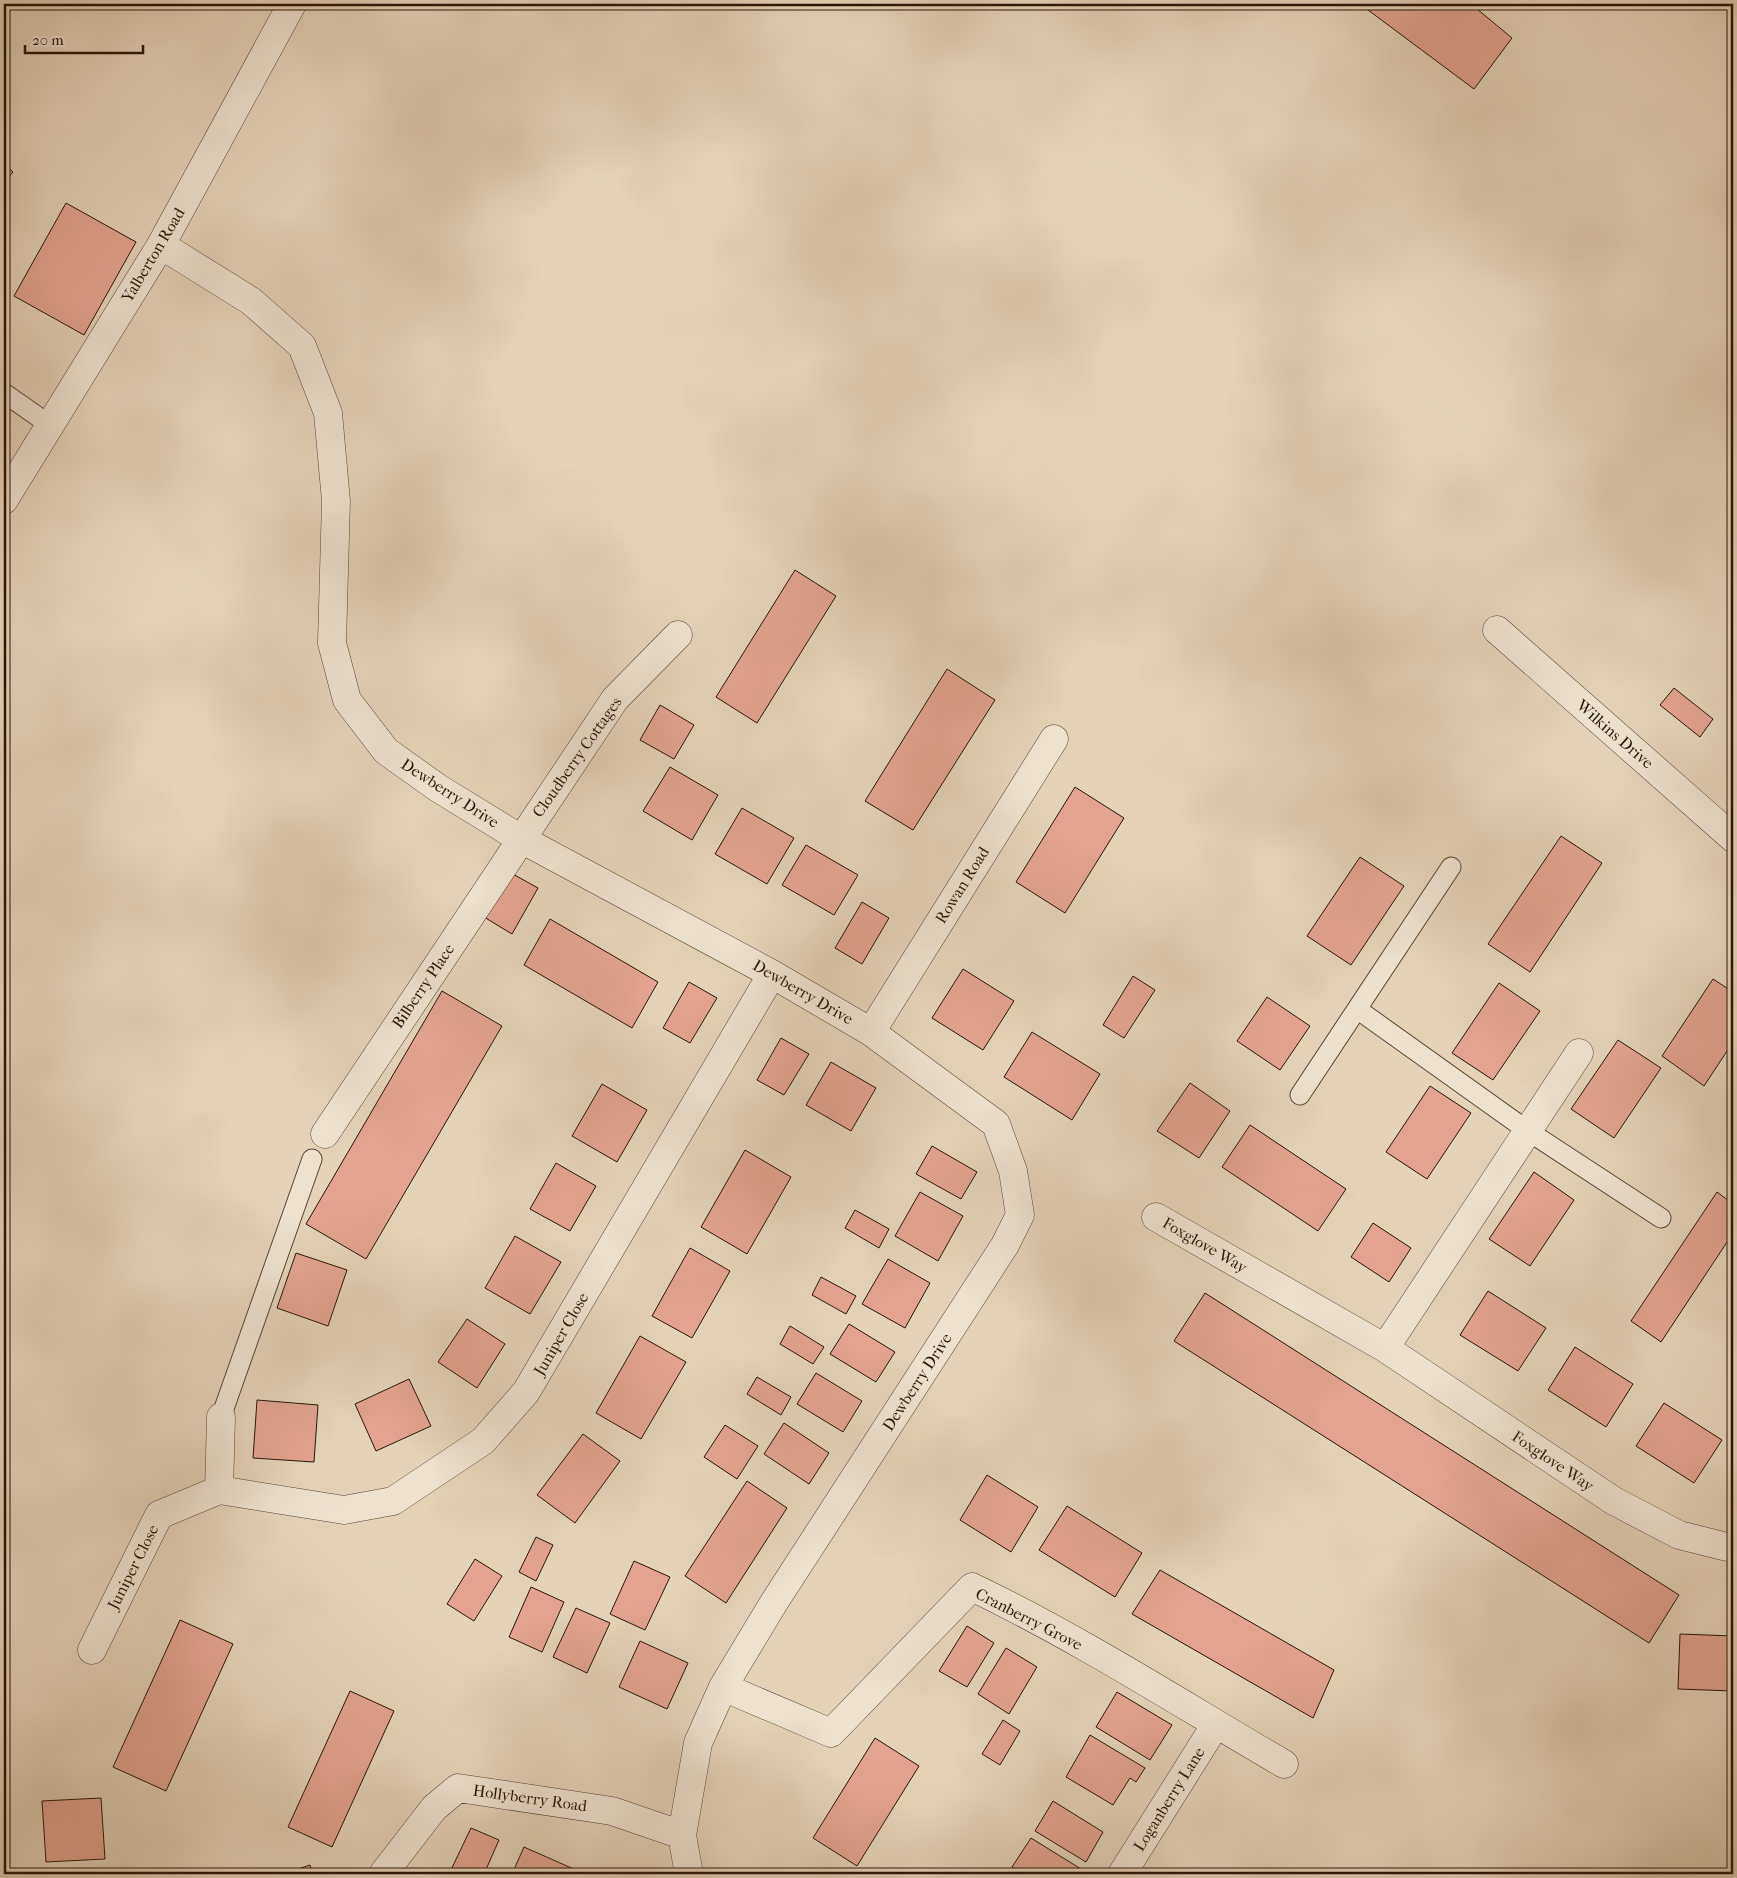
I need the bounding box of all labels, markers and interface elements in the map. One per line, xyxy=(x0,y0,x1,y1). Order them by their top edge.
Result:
scale bar xyxy=(25,22,142,54)
text: 20 m xyxy=(32,31,64,49)
street label: Yalberton Road xyxy=(117,204,189,306)
street label: Cloudberry Cottages xyxy=(528,693,626,821)
street label: Wilkins Drive xyxy=(1572,695,1657,773)
street label: Dewberry Drive xyxy=(398,754,503,832)
street label: Rowan Road xyxy=(931,843,993,927)
street label: Bilberry Place xyxy=(388,940,458,1032)
street label: Dewberry Drive xyxy=(749,956,857,1028)
street label: Foxglove Way xyxy=(1159,1213,1251,1277)
street label: Juniper Close xyxy=(529,1289,592,1381)
street label: Dewberry Drive xyxy=(878,1329,956,1434)
street label: Foxglove Way xyxy=(1508,1427,1598,1496)
street label: Juniper Close xyxy=(103,1521,163,1614)
street label: Cranberry Grove xyxy=(972,1584,1086,1654)
street label: Loganberry Lane xyxy=(1129,1743,1209,1855)
street label: Hollyberry Road xyxy=(472,1781,589,1815)

